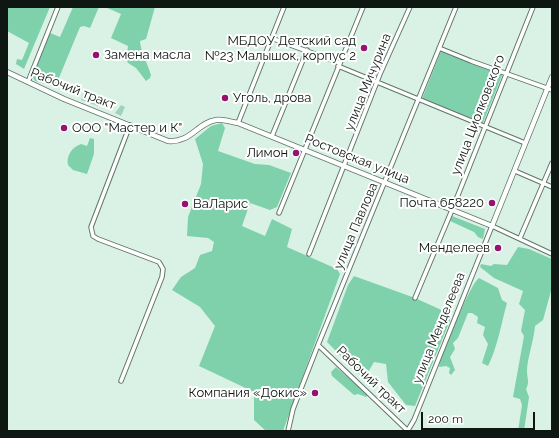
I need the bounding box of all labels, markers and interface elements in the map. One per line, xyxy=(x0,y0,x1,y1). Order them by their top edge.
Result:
street label: улица Мичурина xyxy=(341,31,395,133)
place label: МБДОУ Детский сад №23 Малышок, корпус 2 xyxy=(205,33,356,64)
marker: МБДОУ Детский сад №23 Малышок, корпус 2 xyxy=(359,43,369,53)
place label: Замена масла xyxy=(104,47,191,63)
marker: Замена масла xyxy=(91,50,101,60)
street label: улица Циолковского xyxy=(448,53,508,177)
street label: Рабочий тракт xyxy=(28,65,118,113)
place label: Уголь, дрова xyxy=(233,90,311,106)
marker: Уголь, дрова xyxy=(220,93,230,103)
place label: ООО "Мастер и К" xyxy=(72,120,182,136)
marker: ООО "Мастер и К" xyxy=(59,123,69,133)
street label: Ростовская улица xyxy=(302,131,412,187)
place label: Лимон xyxy=(246,145,288,161)
marker: Лимон xyxy=(291,148,301,158)
street label: улица Павлова xyxy=(331,180,381,272)
place label: Почта 658220 xyxy=(400,195,484,211)
place label: ВаЛарис xyxy=(193,196,248,212)
marker: Почта 658220 xyxy=(487,198,497,208)
marker: ВаЛарис xyxy=(180,199,190,209)
place label: Менделеев xyxy=(419,240,490,256)
marker: Менделеев xyxy=(493,243,503,253)
street label: улица Менделеева xyxy=(410,270,468,386)
street label: Рабочий тракт xyxy=(333,343,409,417)
place label: Компания «Докис» xyxy=(189,385,307,401)
marker: Компания «Докис» xyxy=(310,388,320,398)
scale bar xyxy=(423,404,537,430)
text: 200 m xyxy=(428,412,463,426)

